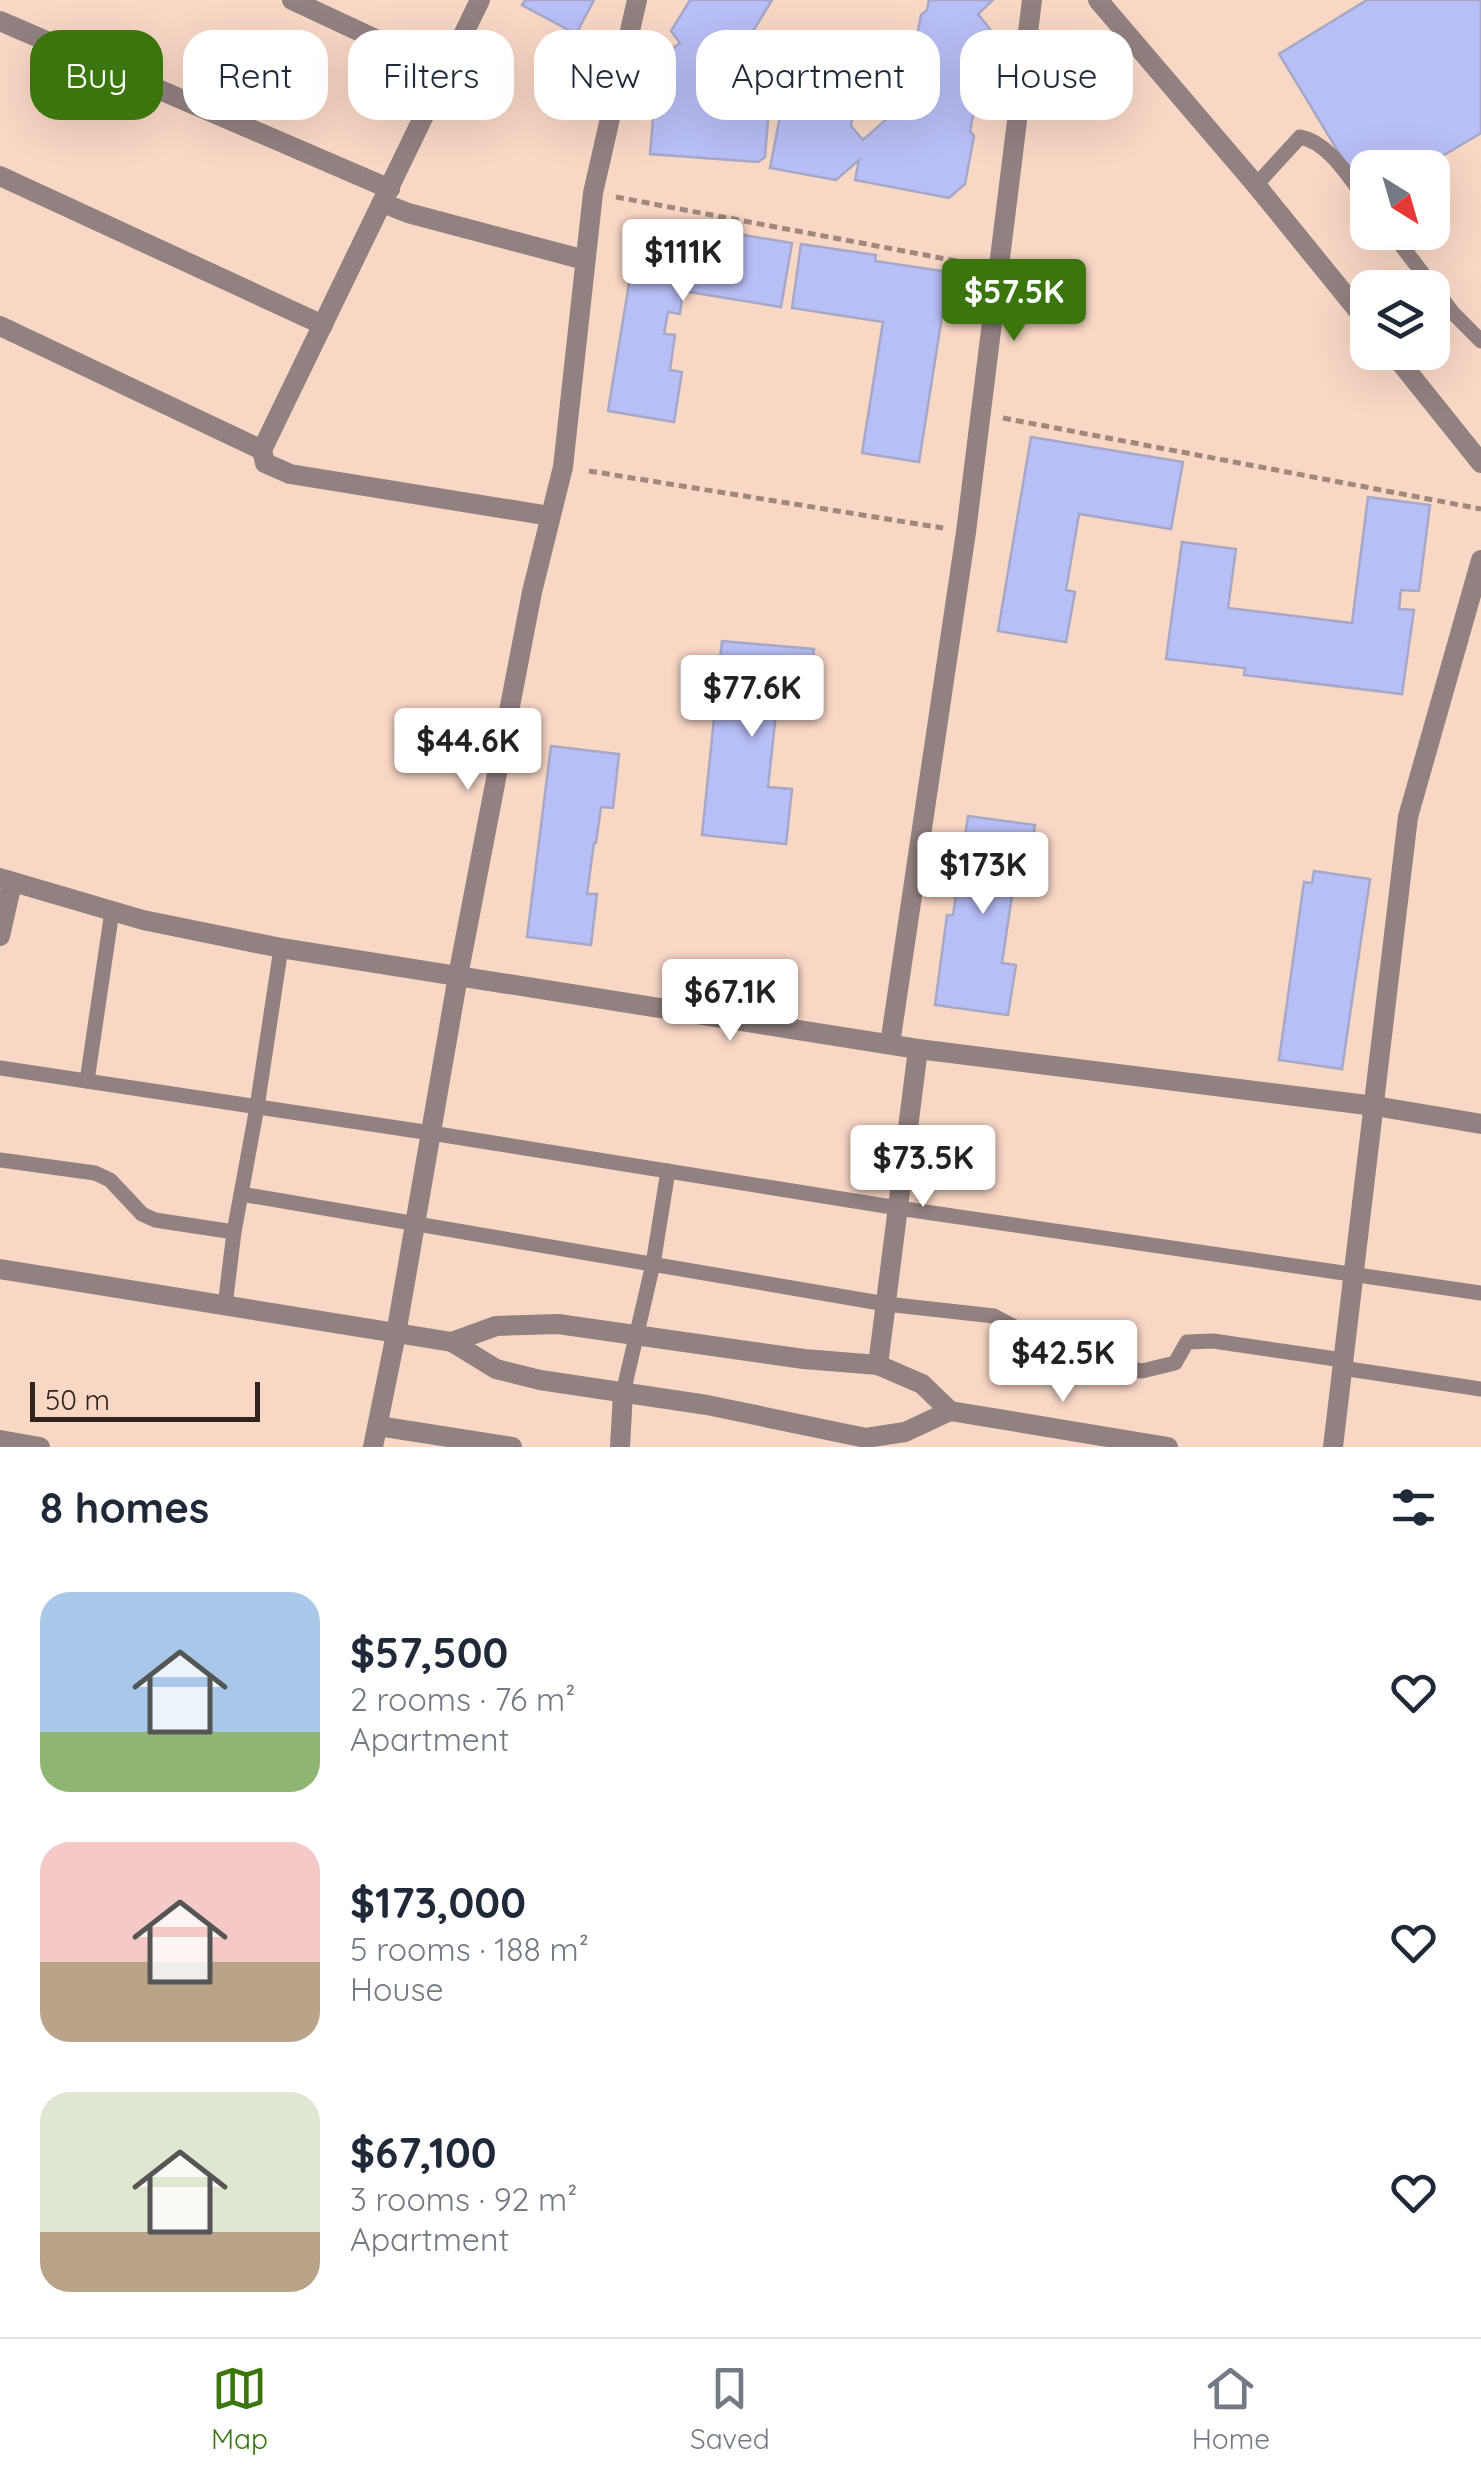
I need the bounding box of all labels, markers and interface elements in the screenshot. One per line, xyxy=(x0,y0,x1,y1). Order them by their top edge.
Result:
chip: Buy xyxy=(30,30,163,120)
chip: Rent xyxy=(183,30,328,120)
chip: Filters xyxy=(348,30,514,120)
chip: New xyxy=(534,30,676,120)
chip: Apartment xyxy=(696,30,940,120)
chip: House xyxy=(960,30,1133,120)
north arrow xyxy=(1350,150,1450,250)
map controls xyxy=(1350,150,1450,370)
pin: $111K xyxy=(613,219,753,304)
text: $111K xyxy=(644,231,722,271)
pin: $57.5K xyxy=(933,259,1095,344)
button: layers xyxy=(1350,270,1450,370)
text: $57.5K xyxy=(964,271,1064,311)
pin: $77.6K xyxy=(671,655,833,740)
text: $77.6K xyxy=(703,667,801,707)
pin: $44.6K xyxy=(387,708,549,793)
text: $44.6K xyxy=(416,720,520,760)
pin: $173K xyxy=(913,832,1053,917)
text: $173K xyxy=(939,844,1027,884)
pin: $67.1K xyxy=(649,959,811,1044)
text: $67.1K xyxy=(684,971,776,1011)
pin: $73.5K xyxy=(842,1125,1004,1210)
text: $73.5K xyxy=(872,1137,974,1177)
pin: $42.5K xyxy=(982,1320,1144,1405)
text: $42.5K xyxy=(1011,1332,1115,1372)
scale bar xyxy=(30,1377,260,1422)
text: 50 m xyxy=(45,1382,110,1417)
icon: filters xyxy=(1386,1480,1441,1535)
text: 8 homes xyxy=(40,1481,209,1534)
text: $57,500 xyxy=(350,1626,508,1679)
icon: home xyxy=(120,1632,240,1752)
icon: heart xyxy=(1386,1665,1441,1720)
text: 2 rooms · 76 m² xyxy=(350,1679,575,1719)
text: Apartment xyxy=(350,1719,509,1759)
text: $173,000 xyxy=(350,1876,526,1929)
icon: home xyxy=(120,1882,240,2002)
icon: heart xyxy=(1386,1915,1441,1970)
text: 5 rooms · 188 m² xyxy=(350,1929,589,1969)
text: House xyxy=(350,1969,444,2009)
text: $67,100 xyxy=(350,2126,497,2179)
icon: home xyxy=(120,2132,240,2252)
icon: heart xyxy=(1386,2165,1441,2220)
text: 3 rooms · 92 m² xyxy=(350,2179,577,2219)
text: Apartment xyxy=(350,2219,509,2259)
tab: Map xyxy=(211,2361,268,2456)
tab: Saved xyxy=(690,2361,770,2456)
tab: Home xyxy=(1192,2361,1270,2456)

